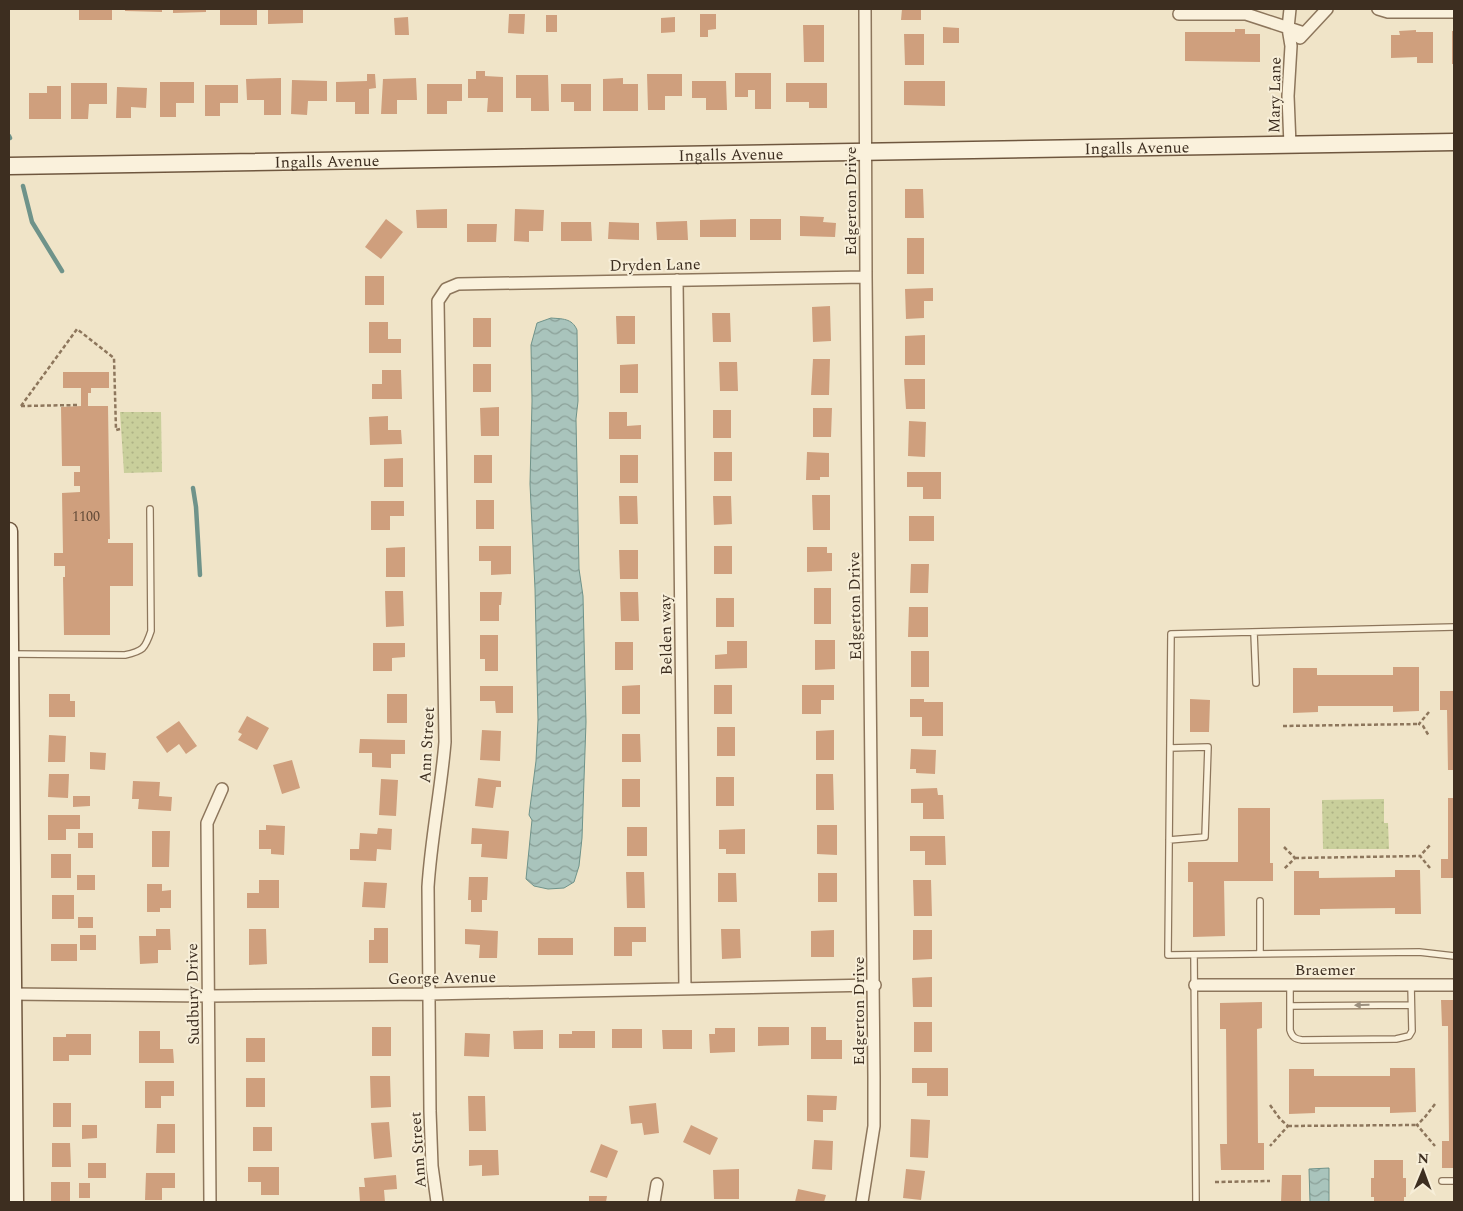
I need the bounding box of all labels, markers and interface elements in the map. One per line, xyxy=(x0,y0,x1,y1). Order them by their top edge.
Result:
street label: Mary Lane xyxy=(1262,57,1288,133)
street label: Ingalls Avenue xyxy=(1084,135,1190,161)
street label: Ingalls Avenue xyxy=(678,142,784,168)
street label: Edgerton Drive xyxy=(839,147,863,255)
street label: Ingalls Avenue xyxy=(274,149,380,175)
street label: Dryden Lane xyxy=(609,252,701,278)
house number: 1100 xyxy=(72,506,100,527)
street label: Edgerton Drive xyxy=(842,551,868,661)
street label: Belden way xyxy=(653,593,679,675)
street label: Ann Street xyxy=(413,706,441,784)
street label: Sudbury Drive xyxy=(180,943,206,1045)
street label: Edgerton Drive xyxy=(847,957,871,1065)
street label: Braemer xyxy=(1295,958,1355,982)
street label: George Avenue xyxy=(388,965,496,991)
one-way arrow xyxy=(1354,1002,1370,1010)
street label: Ann Street xyxy=(403,1111,433,1189)
north arrow xyxy=(1398,1146,1448,1196)
text: N xyxy=(1417,1148,1429,1169)

